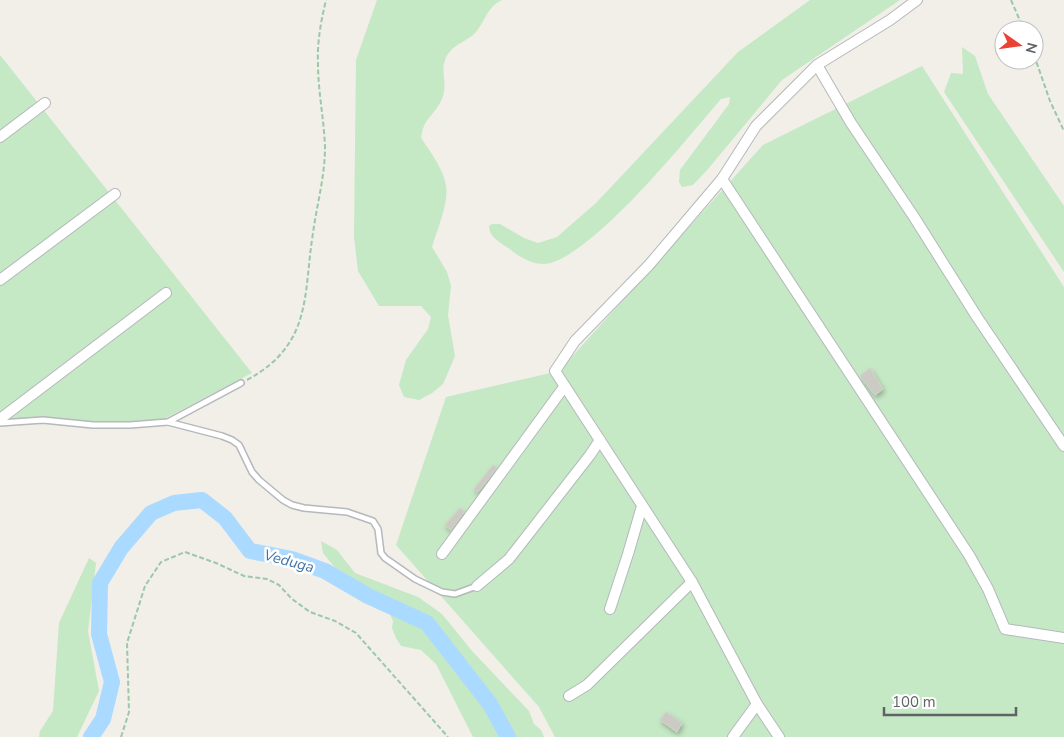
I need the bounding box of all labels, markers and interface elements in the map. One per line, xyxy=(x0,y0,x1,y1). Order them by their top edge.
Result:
north arrow xyxy=(994,20,1044,70)
text: N xyxy=(1021,41,1042,55)
water label: Veduga xyxy=(262,545,316,577)
scale bar xyxy=(884,684,1016,716)
text: 100 m xyxy=(892,692,936,712)

